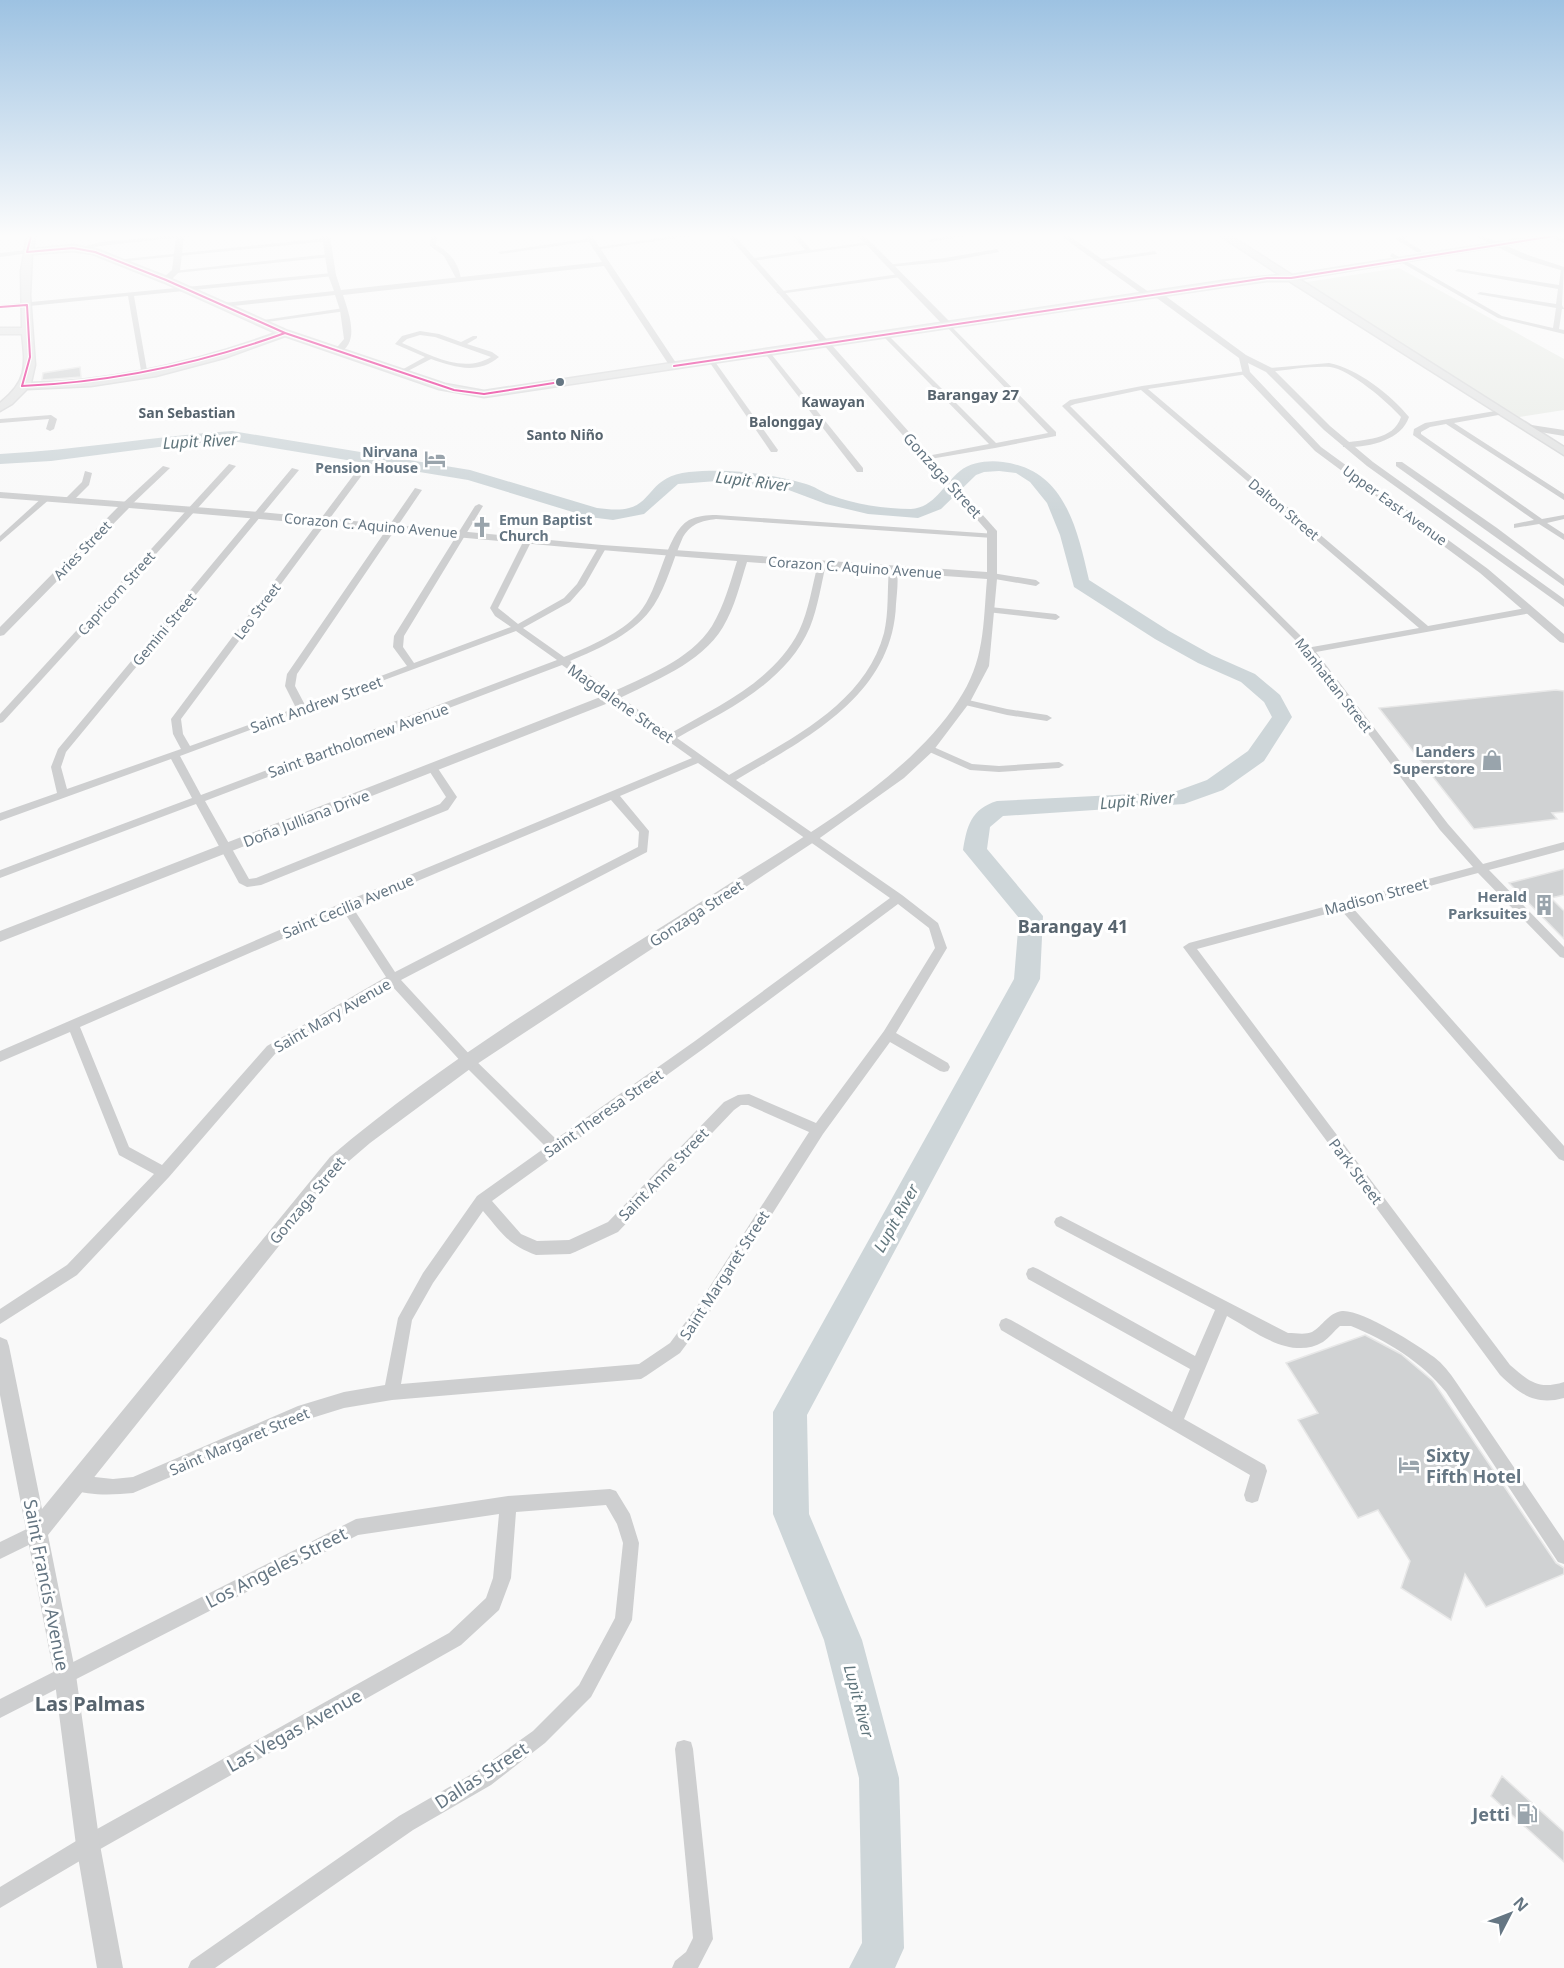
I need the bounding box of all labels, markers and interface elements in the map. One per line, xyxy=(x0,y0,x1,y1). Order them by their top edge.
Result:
unlabelled marker xyxy=(554,376,566,388)
district label: Barangay 27 xyxy=(927,384,1020,404)
district label: Kawayan xyxy=(801,392,865,411)
district label: San Sebastian xyxy=(139,403,235,422)
district label: Balonggay xyxy=(749,412,823,431)
district label: Santo Niño xyxy=(526,425,604,444)
water label: Lupit River xyxy=(162,428,239,454)
street label: Gonzaga Street xyxy=(899,428,987,522)
place label: Nirvana Pension House xyxy=(315,442,418,477)
hotel icon: Nirvana Pension House xyxy=(423,447,447,471)
street label: Upper East Avenue xyxy=(1339,461,1451,549)
water label: Lupit River xyxy=(714,466,792,497)
street label: Dalton Street xyxy=(1245,474,1323,544)
street label: Corazon C. Aquino Avenue xyxy=(284,508,459,542)
place label: Emun Baptist Church xyxy=(499,510,592,545)
church icon: Emun Baptist Church xyxy=(470,515,494,539)
street label: Aries Street xyxy=(49,516,115,584)
street label: Capricorn Street xyxy=(73,547,159,639)
street label: Corazon C. Aquino Avenue xyxy=(768,551,943,583)
street label: Leo Street xyxy=(229,579,285,643)
street label: Gemini Street xyxy=(128,588,200,670)
street label: Manhattan Street xyxy=(1291,634,1377,736)
street label: Magdalene Street xyxy=(564,659,678,747)
street label: Saint Andrew Street xyxy=(247,671,385,737)
street label: Saint Bartholomew Avenue xyxy=(265,698,451,782)
place label: Landers Superstore xyxy=(1393,741,1475,778)
shop icon: Landers Superstore xyxy=(1480,748,1504,772)
street label: Doña Julliana Drive xyxy=(240,785,372,851)
water label: Lupit River xyxy=(1099,786,1176,814)
street label: Saint Cecilia Avenue xyxy=(279,869,417,943)
street label: Madison Street xyxy=(1322,872,1431,919)
street label: Gonzaga Street xyxy=(645,875,747,951)
place label: Herald Parksuites xyxy=(1448,886,1527,923)
building icon: Herald Parksuites xyxy=(1532,893,1556,917)
district label: Barangay 41 xyxy=(1018,914,1128,938)
street label: Saint Mary Avenue xyxy=(270,973,394,1057)
street label: Saint Theresa Street xyxy=(540,1064,667,1162)
street label: Saint Anne Street xyxy=(614,1123,713,1225)
street label: Park Street xyxy=(1325,1134,1388,1208)
street label: Gonzaga Street xyxy=(265,1152,350,1248)
water label: Lupit River xyxy=(868,1179,924,1256)
street label: Saint Margaret Street xyxy=(675,1206,774,1344)
street label: Saint Margaret Street xyxy=(166,1402,313,1480)
place label: Sixty Fifth Hotel xyxy=(1426,1443,1521,1488)
hotel icon: Sixty Fifth Hotel xyxy=(1397,1453,1421,1477)
street label: Saint Francis Avenue xyxy=(19,1497,75,1673)
street label: Los Angeles Street xyxy=(201,1521,351,1613)
water label: Lupit River xyxy=(839,1662,879,1741)
street label: Las Vegas Avenue xyxy=(222,1683,366,1777)
district label: Las Palmas xyxy=(35,1690,145,1717)
street label: Dallas Street xyxy=(430,1736,532,1814)
place label: Jetti xyxy=(1470,1802,1510,1826)
fuel station icon: Jetti xyxy=(1515,1802,1539,1826)
north arrow xyxy=(1480,1884,1540,1944)
text: N xyxy=(1509,1892,1534,1916)

